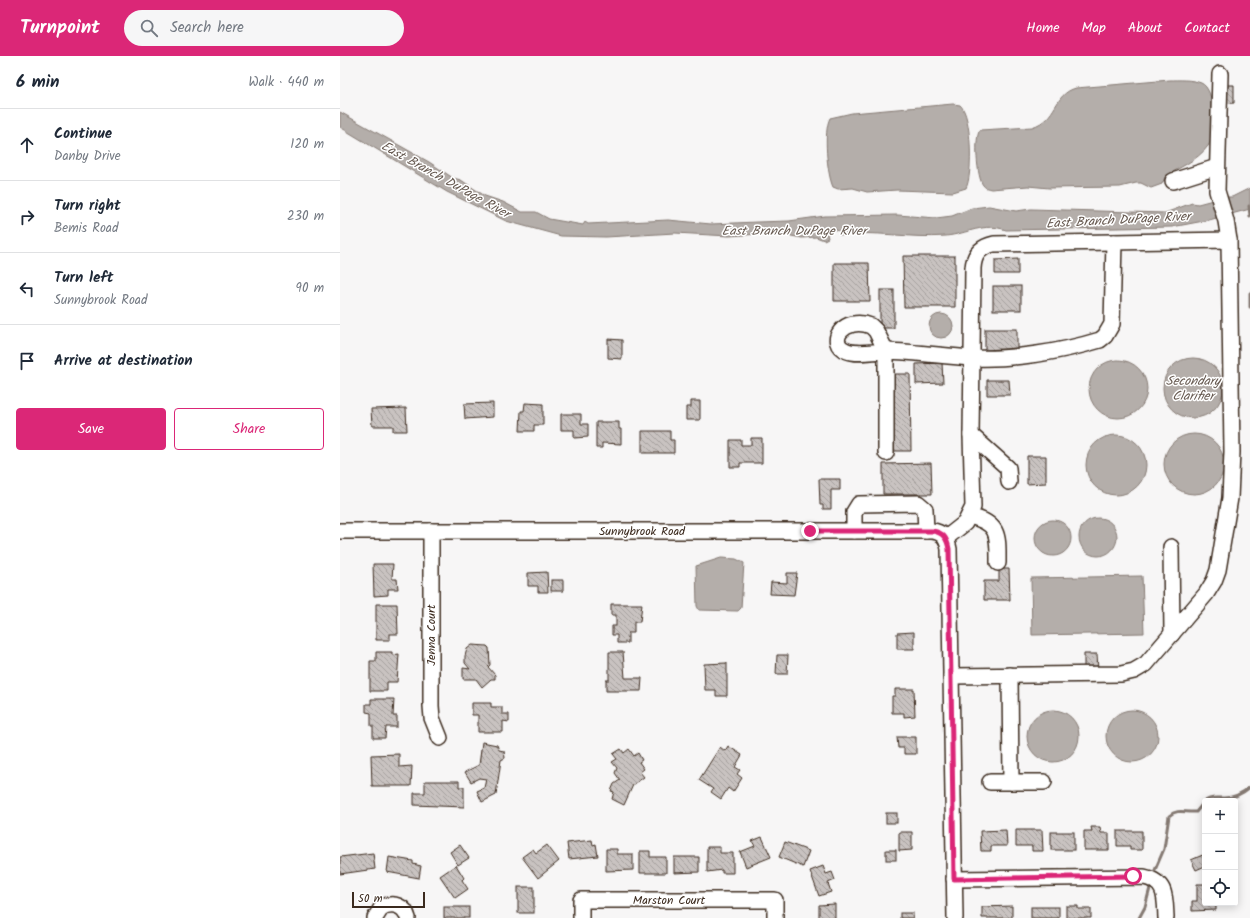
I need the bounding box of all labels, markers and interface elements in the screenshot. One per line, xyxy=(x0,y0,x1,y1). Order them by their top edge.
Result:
search box xyxy=(124,10,404,46)
text: Turnpoint xyxy=(20,13,100,43)
text: Search here xyxy=(170,16,244,40)
icon: search xyxy=(138,17,160,39)
text: Home xyxy=(1026,17,1060,39)
text: Map xyxy=(1082,17,1106,39)
text: About xyxy=(1128,17,1162,39)
text: Contact xyxy=(1184,17,1230,39)
text: 6 min xyxy=(16,69,60,96)
text: Walk · 440 m xyxy=(249,72,324,93)
text: Continue xyxy=(54,122,112,146)
icon: ahead xyxy=(16,134,38,156)
text: 120 m xyxy=(290,134,324,155)
water label: East Branch DuPage River xyxy=(377,136,516,226)
text: Danby Drive xyxy=(54,146,121,167)
text: Turn right xyxy=(54,194,121,218)
icon: right xyxy=(16,206,38,228)
text: 230 m xyxy=(287,206,324,227)
water label: East Branch DuPage River xyxy=(1045,206,1193,235)
text: Bemis Road xyxy=(54,218,118,239)
water label: East Branch DuPage River xyxy=(722,221,869,242)
text: Turn left xyxy=(54,266,114,290)
icon: left xyxy=(16,278,38,300)
text: 90 m xyxy=(296,278,324,299)
text: Sunnybrook Road xyxy=(54,290,147,311)
text: Arrive at destination xyxy=(54,349,193,373)
icon: arrive xyxy=(16,350,38,372)
water label: Secondary Clarifier xyxy=(1166,371,1222,407)
button: Save xyxy=(16,408,166,450)
button: Share xyxy=(174,408,324,450)
street label: Sunnybrook Road xyxy=(599,522,686,541)
route end xyxy=(801,522,819,540)
street label: Jenna Court xyxy=(422,604,441,666)
map controls xyxy=(1202,798,1238,906)
button: + xyxy=(1202,798,1238,834)
button: − xyxy=(1202,834,1238,870)
route start xyxy=(1124,867,1142,885)
button: locate xyxy=(1202,870,1238,906)
scale bar xyxy=(352,890,425,909)
text: 50 m xyxy=(358,890,383,908)
street label: Marston Court xyxy=(633,891,706,910)

